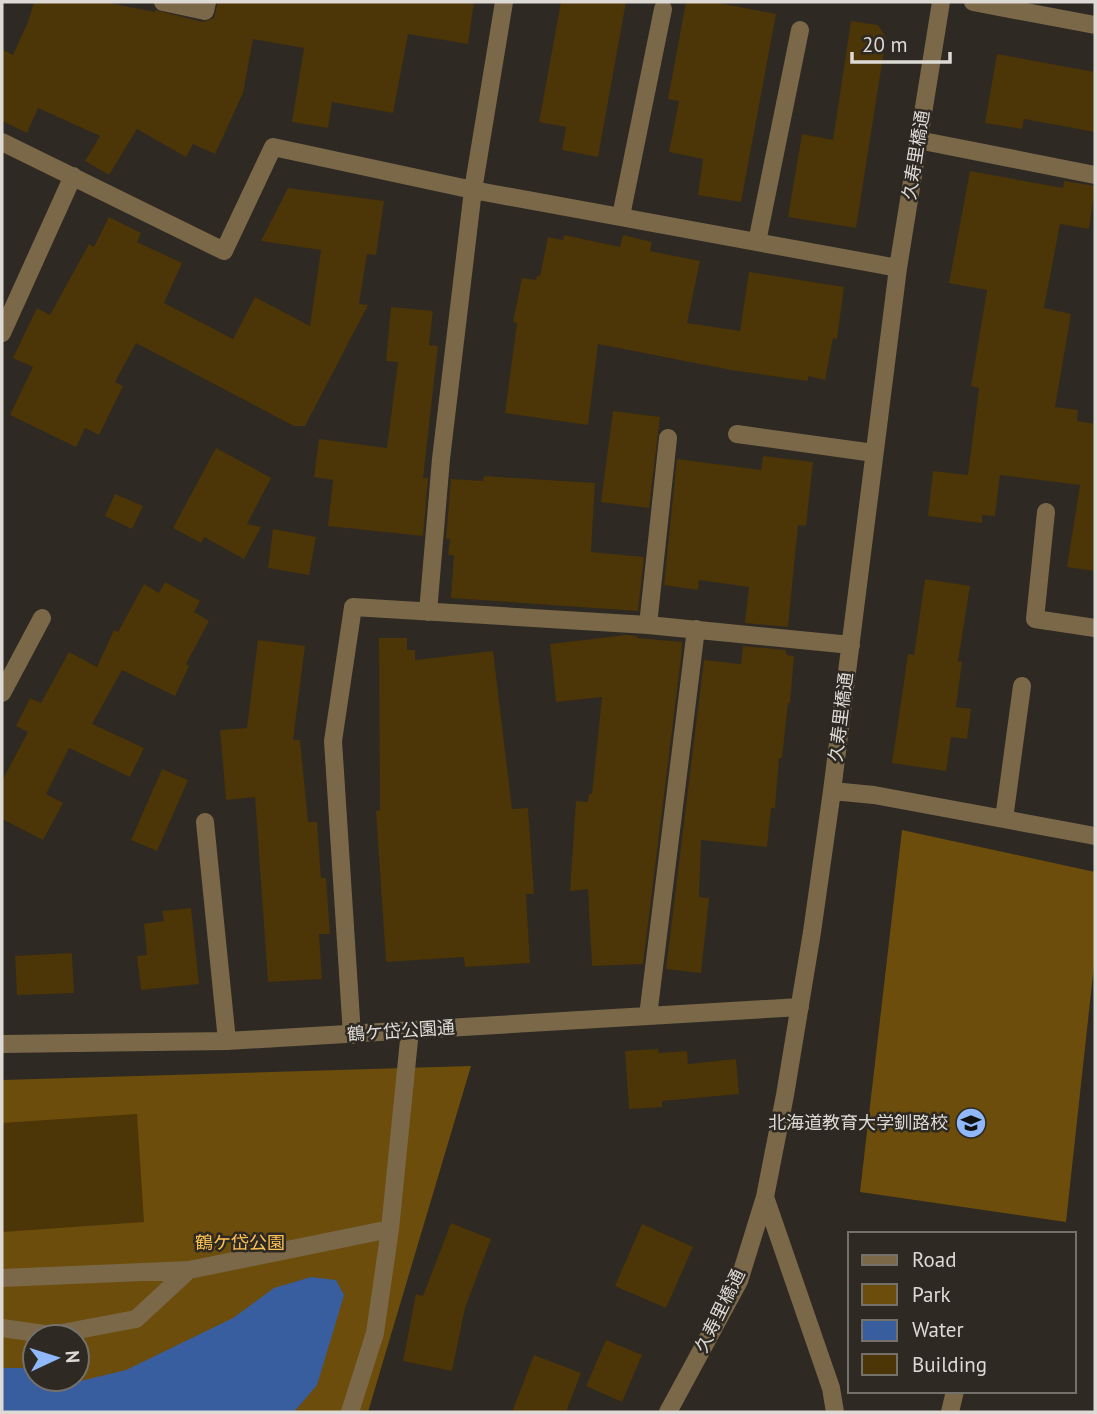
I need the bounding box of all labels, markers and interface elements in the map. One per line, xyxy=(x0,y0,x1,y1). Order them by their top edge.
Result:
scale bar xyxy=(852,21,950,65)
text: 20 m xyxy=(862,31,908,58)
street label: 久寿里橋通 xyxy=(897,109,934,201)
street label: 久寿里橋通 xyxy=(824,671,857,763)
street label: 鶴ケ岱公園通 xyxy=(346,1015,456,1046)
school or university icon: 北海道教育大学釧路校 xyxy=(954,1106,988,1140)
place label: 北海道教育大学釧路校 xyxy=(768,1111,948,1134)
park label: 鶴ケ岱公園 xyxy=(195,1231,285,1254)
legend xyxy=(848,1232,1076,1393)
text: Road xyxy=(912,1246,956,1273)
street label: 久寿里橋通 xyxy=(689,1265,750,1356)
text: Park xyxy=(912,1281,951,1308)
text: Water xyxy=(912,1316,964,1343)
north arrow xyxy=(21,1323,91,1393)
text: N xyxy=(61,1350,85,1364)
text: Building xyxy=(912,1351,987,1378)

